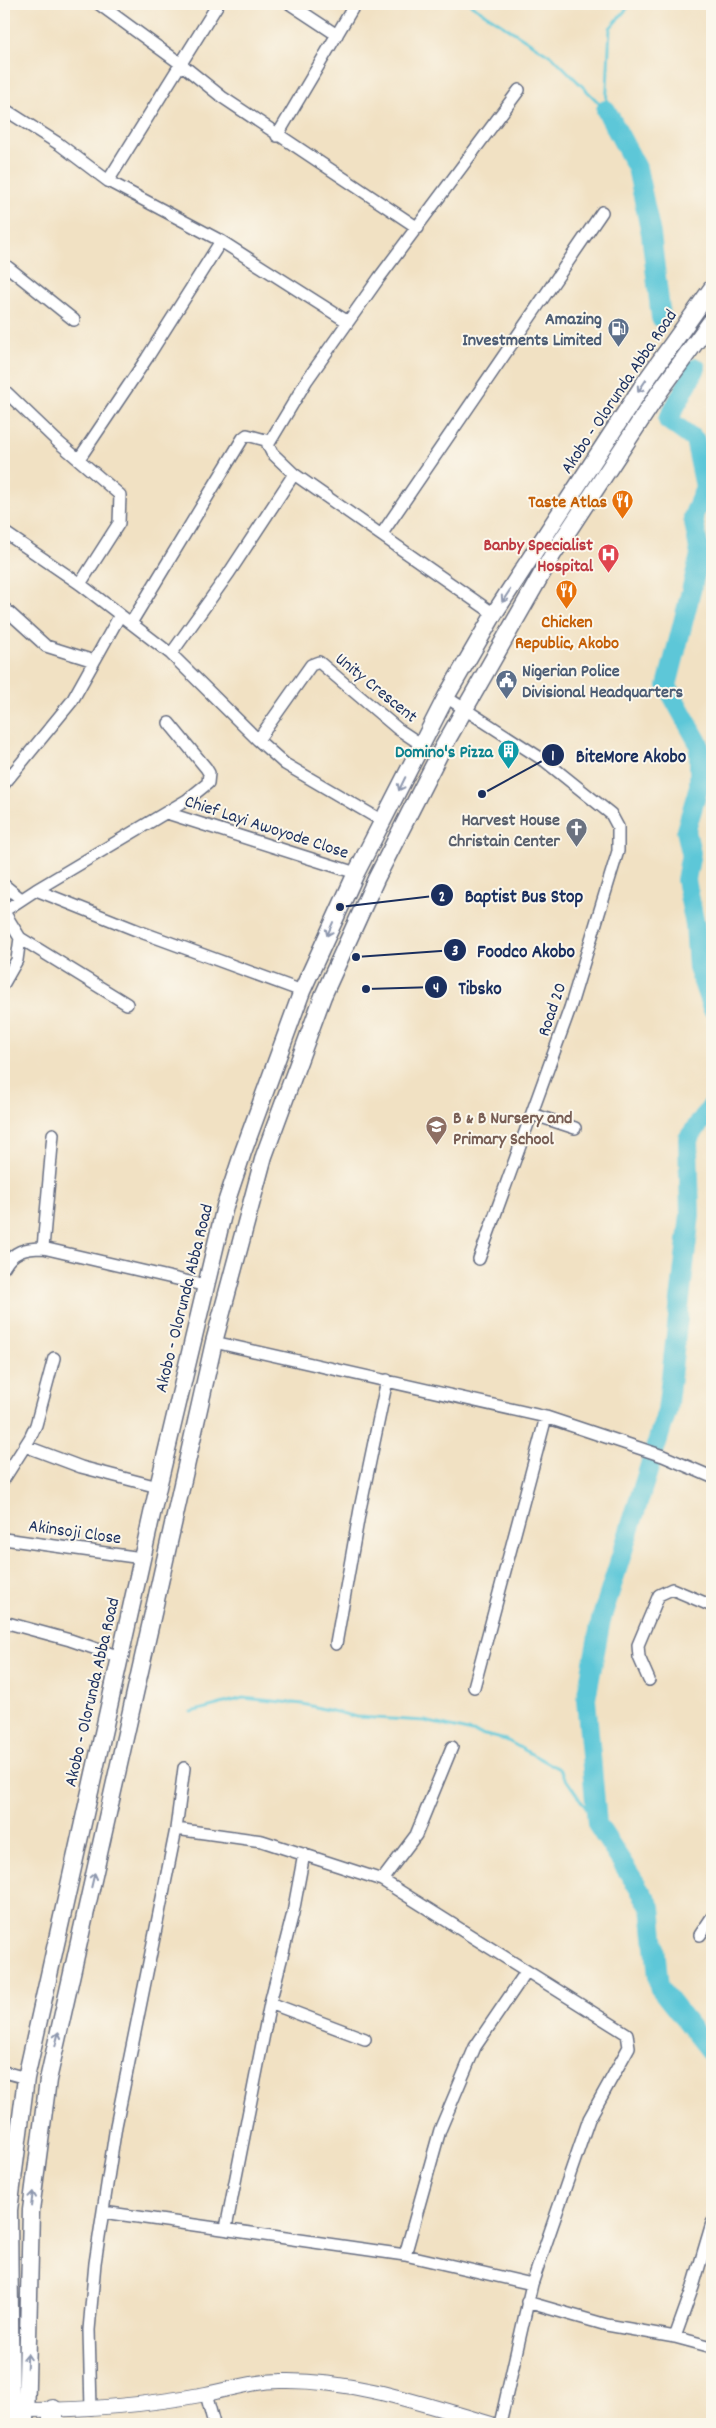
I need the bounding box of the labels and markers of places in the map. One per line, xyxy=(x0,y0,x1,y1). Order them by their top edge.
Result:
place label: Amazing Investments Limited xyxy=(462,308,602,354)
fuel station icon: Amazing Investments Limited xyxy=(606,316,630,347)
restaurant icon: Taste Atlas xyxy=(611,489,635,520)
place label: Taste Atlas xyxy=(528,491,607,516)
place label: Banby Specialist Hospital xyxy=(484,534,594,580)
hospital icon: Banby Specialist Hospital xyxy=(597,542,621,573)
restaurant icon: Chicken Republic, Akobo xyxy=(555,579,579,610)
place label: Chicken Republic, Akobo xyxy=(515,611,619,657)
place label: Nigerian Police Divisional Headquarters xyxy=(522,660,684,706)
public building icon: Nigerian Police Divisional Headquarters xyxy=(494,668,518,699)
callout: BiteMore Akobo xyxy=(541,738,696,772)
building icon: Domino's Pizza xyxy=(497,739,521,770)
place label: Domino's Pizza xyxy=(395,741,494,766)
place label: Harvest House Christain Center xyxy=(448,809,560,855)
church icon: Harvest House Christain Center xyxy=(564,817,588,848)
callout: Baptist Bus Stop xyxy=(429,878,593,912)
callout: Foodco Akobo xyxy=(442,933,585,967)
callout: Tibsko xyxy=(423,970,512,1004)
place label: B & B Nursery and Primary School xyxy=(453,1107,572,1153)
school or university icon: B & B Nursery and Primary School xyxy=(425,1115,449,1146)

